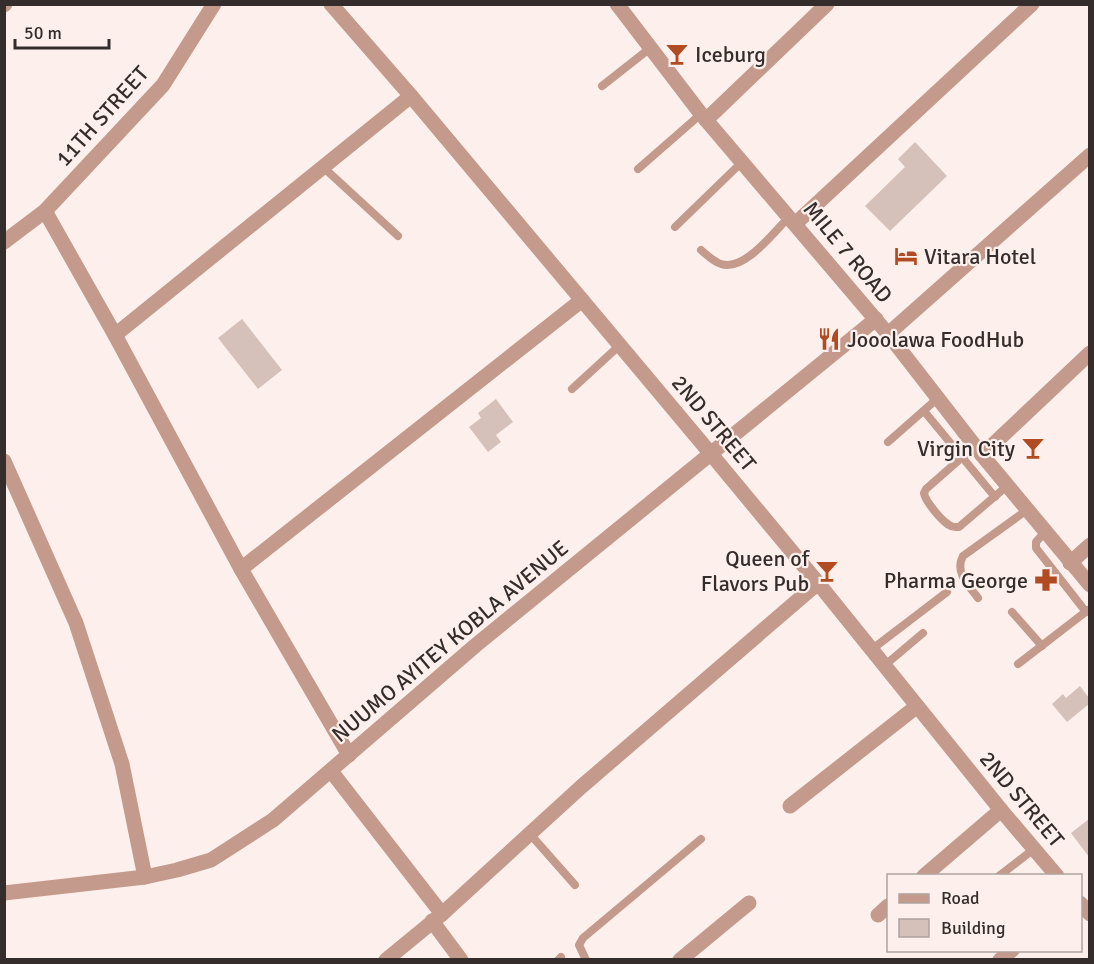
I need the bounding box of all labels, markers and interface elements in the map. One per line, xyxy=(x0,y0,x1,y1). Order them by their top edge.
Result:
scale bar xyxy=(15,12,110,50)
text: 50 m xyxy=(24,22,62,44)
bar icon: Iceburg xyxy=(664,41,690,67)
place label: Iceburg xyxy=(695,41,766,68)
street label: 11TH STREET xyxy=(50,60,154,172)
street label: MILE 7 ROAD xyxy=(798,196,898,308)
hotel icon: Vitara Hotel xyxy=(893,243,919,269)
place label: Vitara Hotel xyxy=(924,243,1036,270)
restaurant icon: Jooolawa FoodHub xyxy=(816,326,842,352)
place label: Jooolawa FoodHub xyxy=(847,326,1024,353)
street label: 2ND STREET xyxy=(666,369,762,477)
place label: Virgin City xyxy=(917,435,1016,462)
bar icon: Virgin City xyxy=(1020,435,1046,461)
street label: NUUMO AYITEY KOBLA AVENUE xyxy=(326,534,574,748)
place label: Queen of Flavors Pub xyxy=(701,545,811,597)
bar icon: Queen of Flavors Pub xyxy=(814,558,840,584)
place label: Pharma George xyxy=(884,567,1028,594)
pharmacy icon: Pharma George xyxy=(1033,567,1059,593)
street label: 2ND STREET xyxy=(974,745,1070,853)
legend xyxy=(887,874,1082,952)
text: Road xyxy=(941,887,980,909)
text: Building xyxy=(941,917,1005,939)

